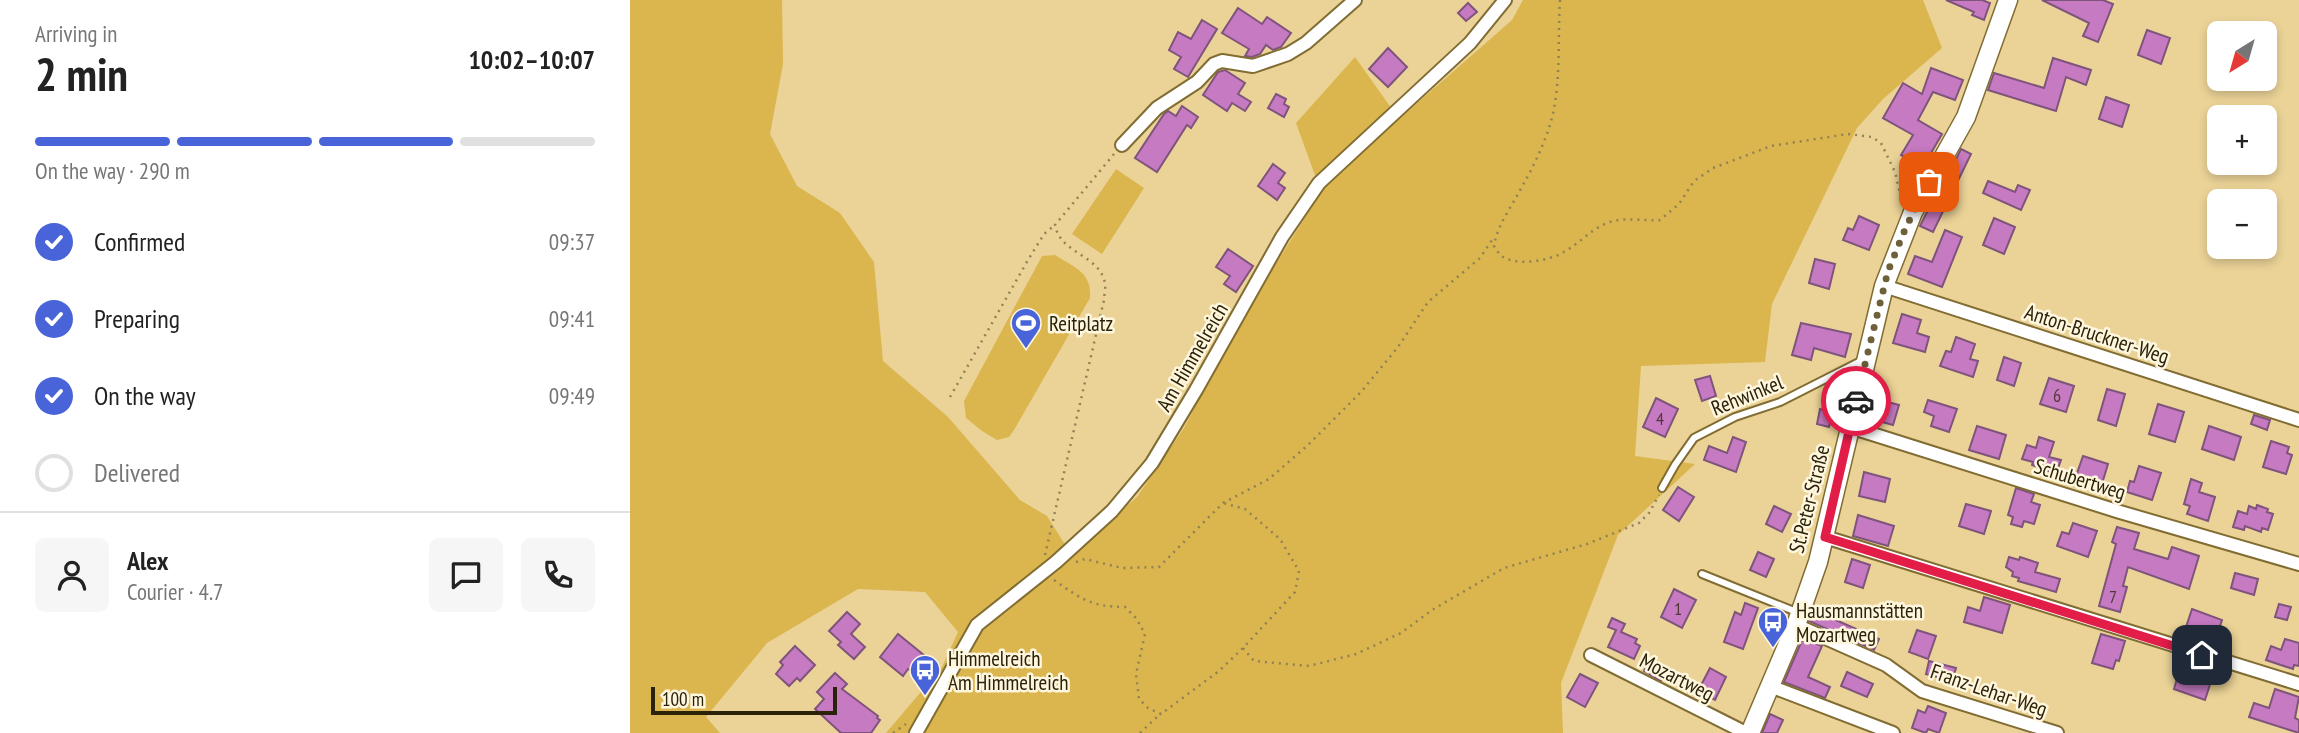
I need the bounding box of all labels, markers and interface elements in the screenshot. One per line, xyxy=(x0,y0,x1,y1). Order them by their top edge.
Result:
text: Arriving in xyxy=(35,19,117,48)
north arrow xyxy=(2207,21,2277,91)
map controls xyxy=(2207,21,2277,259)
text: 10:02–10:07 xyxy=(468,43,595,76)
text: 2 min xyxy=(35,44,128,104)
button: + xyxy=(2207,105,2277,175)
pin xyxy=(1899,152,1959,212)
text: On the way · 290 m xyxy=(35,156,190,185)
icon: bag xyxy=(1910,163,1948,201)
button: − xyxy=(2207,189,2277,259)
icon: check xyxy=(35,223,73,261)
text: Confirmed xyxy=(94,225,185,258)
text: 09:37 xyxy=(549,227,595,256)
street label: Am Himmelreich xyxy=(1150,298,1234,416)
street label: Anton-Bruckner-Weg xyxy=(2021,298,2173,370)
icon: check xyxy=(35,300,73,338)
text: Preparing xyxy=(94,302,180,335)
text: 09:41 xyxy=(549,304,595,333)
sports icon: Reitplatz xyxy=(1009,306,1043,350)
place label: Reitplatz xyxy=(1049,310,1113,337)
courier xyxy=(1821,366,1891,436)
street label: Rehwinkel xyxy=(1707,368,1787,422)
icon: check xyxy=(35,377,73,415)
text: On the way xyxy=(94,379,196,412)
text: 09:49 xyxy=(549,381,595,410)
icon: car xyxy=(1837,382,1875,420)
house number: 6 xyxy=(2053,384,2061,407)
house number: 4 xyxy=(1656,407,1664,430)
street label: St.Peter-Straße xyxy=(1783,442,1835,556)
street label: Schubertweg xyxy=(2031,452,2129,506)
text: Delivered xyxy=(94,456,180,489)
button: person xyxy=(35,538,109,612)
button: chat xyxy=(429,538,503,612)
button: phone xyxy=(521,538,595,612)
text: Alex xyxy=(127,544,168,577)
text: Courier · 4.7 xyxy=(127,577,223,606)
house number: 7 xyxy=(2109,585,2117,608)
house number: 1 xyxy=(1674,597,1682,620)
place label: Hausmannstätten Mozartweg xyxy=(1796,597,1923,648)
bus stop icon: Hausmannstätten Mozartweg xyxy=(1756,605,1790,649)
pin xyxy=(2172,625,2232,685)
icon: home xyxy=(2183,636,2221,674)
place label: Himmelreich Am Himmelreich xyxy=(948,645,1068,696)
street label: Mozartweg xyxy=(1635,647,1719,707)
bus stop icon: Himmelreich Am Himmelreich xyxy=(908,653,942,697)
street label: Franz-Lehar-Weg xyxy=(1927,657,2051,723)
scale bar xyxy=(651,684,836,716)
text: 100 m xyxy=(662,687,704,711)

